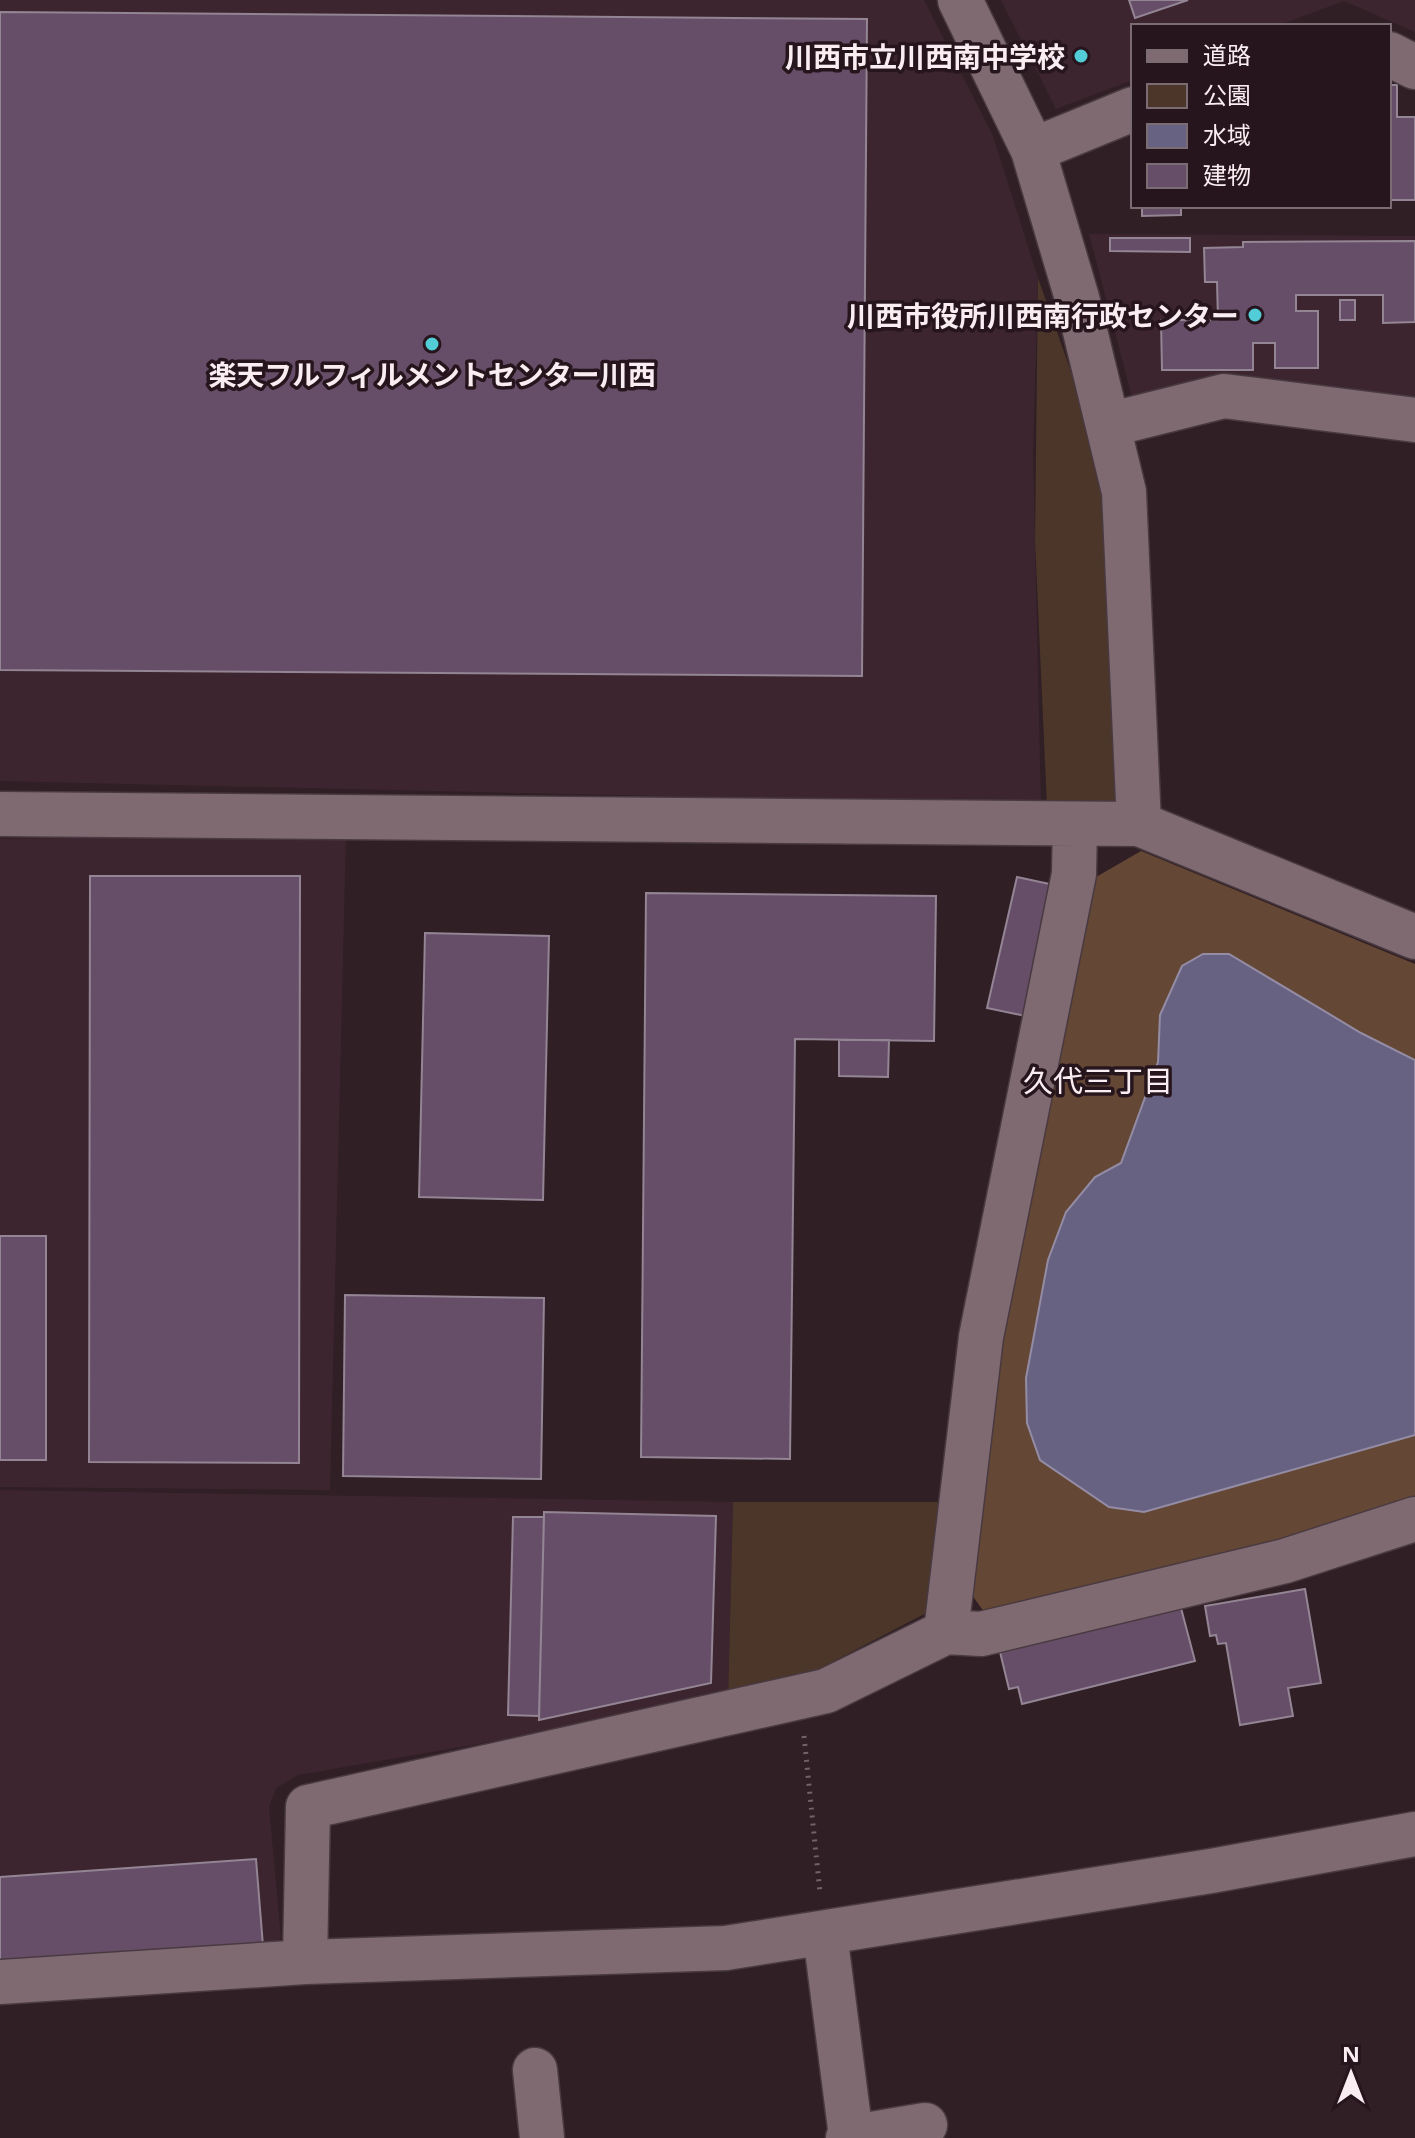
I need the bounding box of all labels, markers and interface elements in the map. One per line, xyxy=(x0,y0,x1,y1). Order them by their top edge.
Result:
legend xyxy=(1131,24,1391,208)
place label: 川西市立川西南中学校 xyxy=(785,37,1065,75)
text: 道路 xyxy=(1203,38,1251,71)
marker: 川西市立川西南中学校 xyxy=(1072,47,1090,65)
text: 公園 xyxy=(1203,78,1251,111)
text: 水域 xyxy=(1203,118,1251,151)
text: 建物 xyxy=(1203,158,1251,191)
place label: 川西市役所川西南行政センター xyxy=(847,296,1239,334)
marker: 川西市役所川西南行政センター xyxy=(1246,306,1264,324)
marker: 楽天フルフィルメントセンター川西 xyxy=(423,335,441,353)
place label: 楽天フルフィルメントセンター川西 xyxy=(208,355,656,393)
district label: 久代三丁目 xyxy=(1023,1060,1173,1101)
north arrow xyxy=(1311,2034,1391,2114)
text: N xyxy=(1342,2038,1360,2068)

